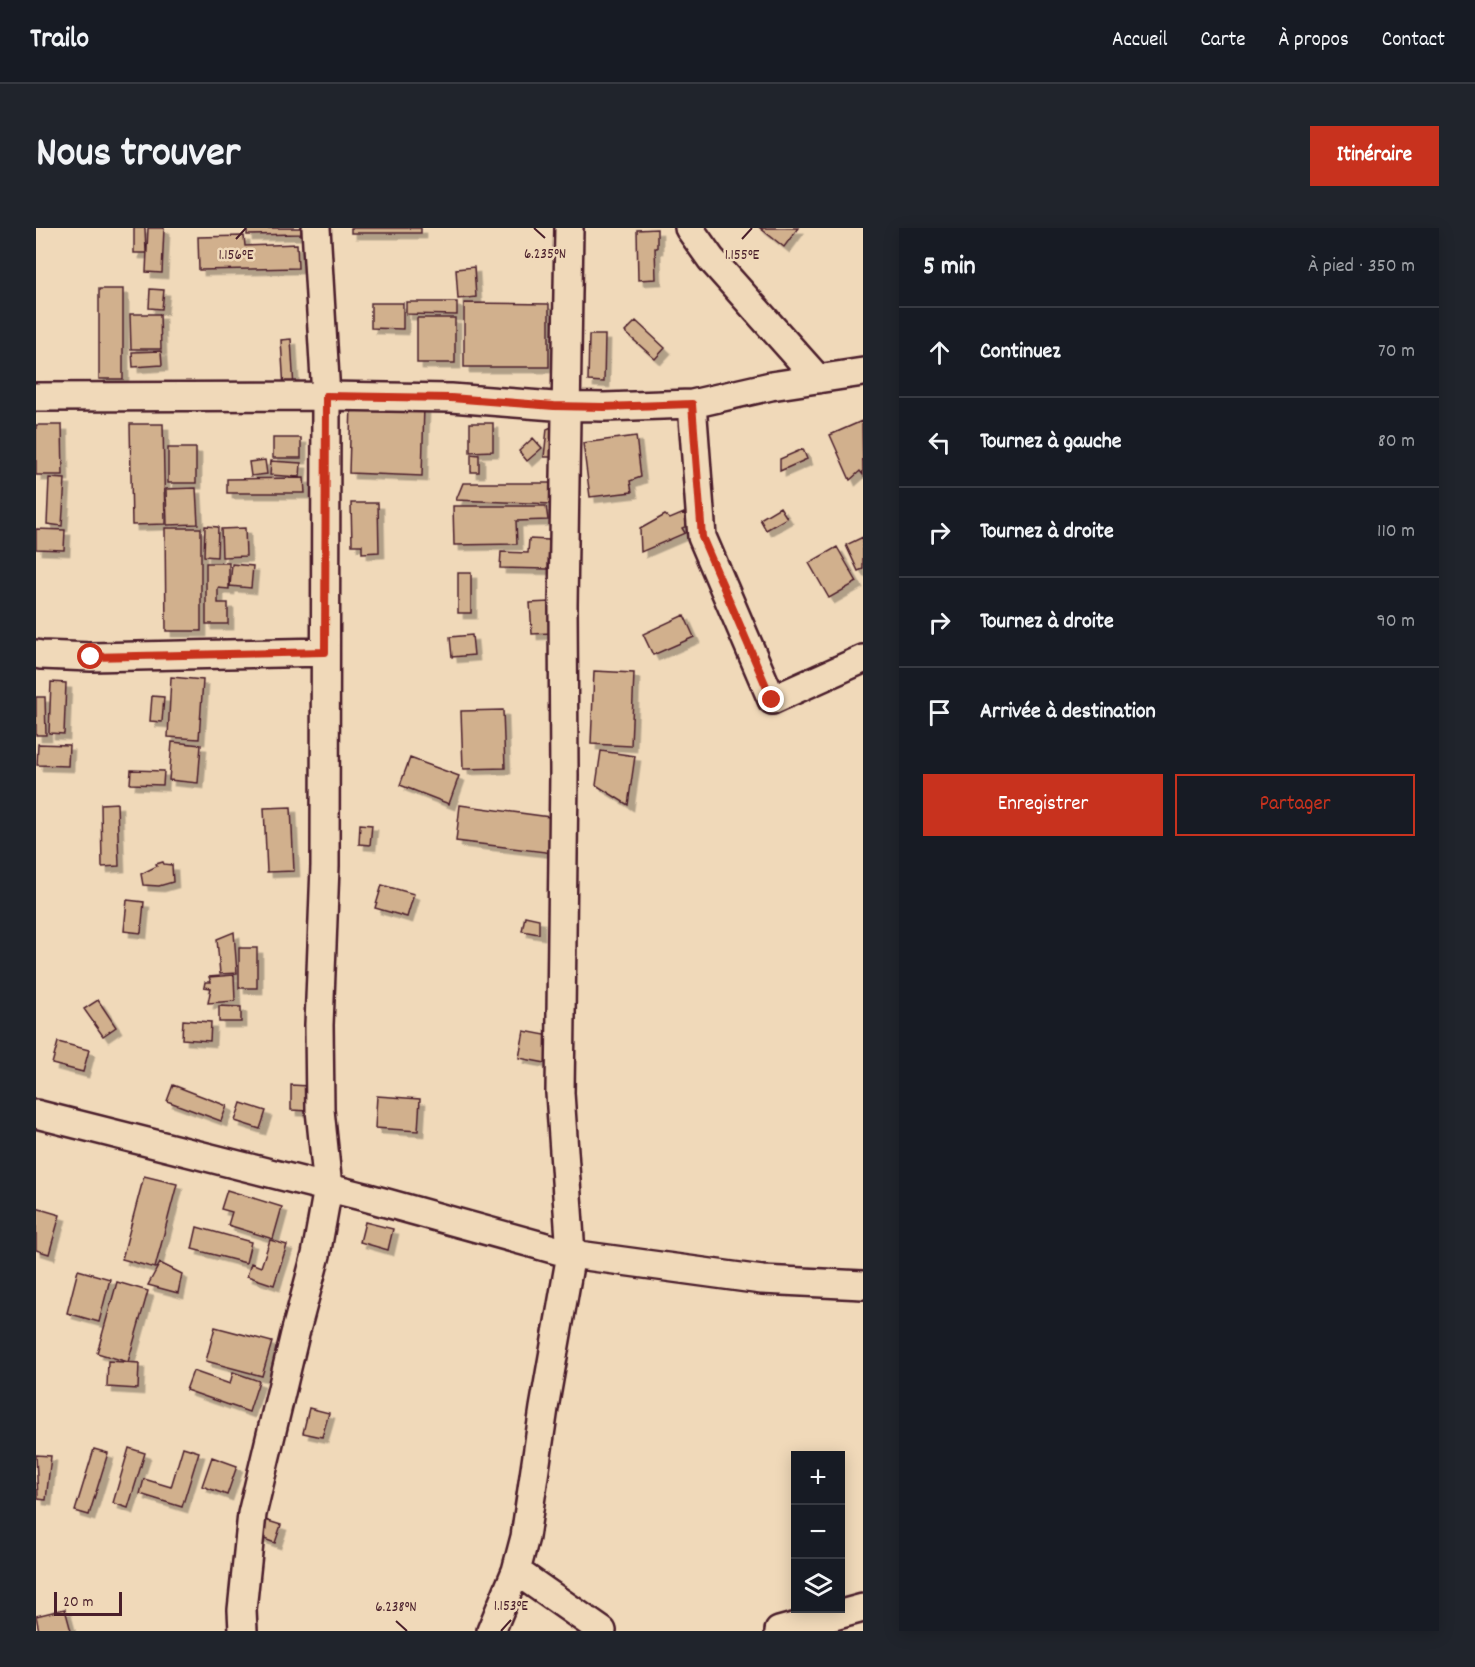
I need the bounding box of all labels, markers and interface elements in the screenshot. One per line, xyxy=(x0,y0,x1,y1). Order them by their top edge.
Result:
text: Trailo xyxy=(30,21,89,61)
text: Accueil xyxy=(1112,26,1167,56)
text: Carte xyxy=(1200,26,1245,56)
text: À propos xyxy=(1278,26,1349,56)
text: Contact xyxy=(1382,26,1445,56)
text: Nous trouver xyxy=(36,126,240,186)
button: Itinéraire xyxy=(1310,126,1439,186)
text: 6.235°N xyxy=(524,244,566,266)
text: 1.156°E xyxy=(219,245,254,267)
text: 1.155°E xyxy=(725,245,759,267)
text: 5 min xyxy=(923,249,976,286)
text: À pied · 350 m xyxy=(1308,253,1415,281)
icon: ahead xyxy=(923,336,956,369)
text: Continuez xyxy=(980,337,1061,368)
text: 70 m xyxy=(1378,338,1415,366)
icon: left xyxy=(923,426,956,459)
text: Tournez à gauche xyxy=(980,427,1122,458)
text: 80 m xyxy=(1378,428,1415,456)
icon: right xyxy=(923,516,956,549)
text: Tournez à droite xyxy=(980,517,1114,548)
text: 110 m xyxy=(1377,518,1415,546)
icon: right xyxy=(923,606,956,639)
text: Tournez à droite xyxy=(980,607,1114,638)
text: 90 m xyxy=(1377,608,1415,636)
route start xyxy=(77,643,103,669)
route end xyxy=(758,686,784,712)
icon: arrive xyxy=(923,696,956,729)
text: Arrivée à destination xyxy=(980,697,1156,728)
button: Enregistrer xyxy=(923,774,1163,836)
button: Partager xyxy=(1175,774,1415,836)
map controls xyxy=(791,1451,845,1613)
button: + xyxy=(791,1451,845,1505)
button: − xyxy=(791,1505,845,1559)
button: layers xyxy=(791,1559,845,1613)
scale bar xyxy=(54,1589,122,1616)
text: 20 m xyxy=(63,1591,93,1614)
text: 1.153°E xyxy=(494,1596,528,1618)
text: 6.238°N xyxy=(375,1597,417,1619)

